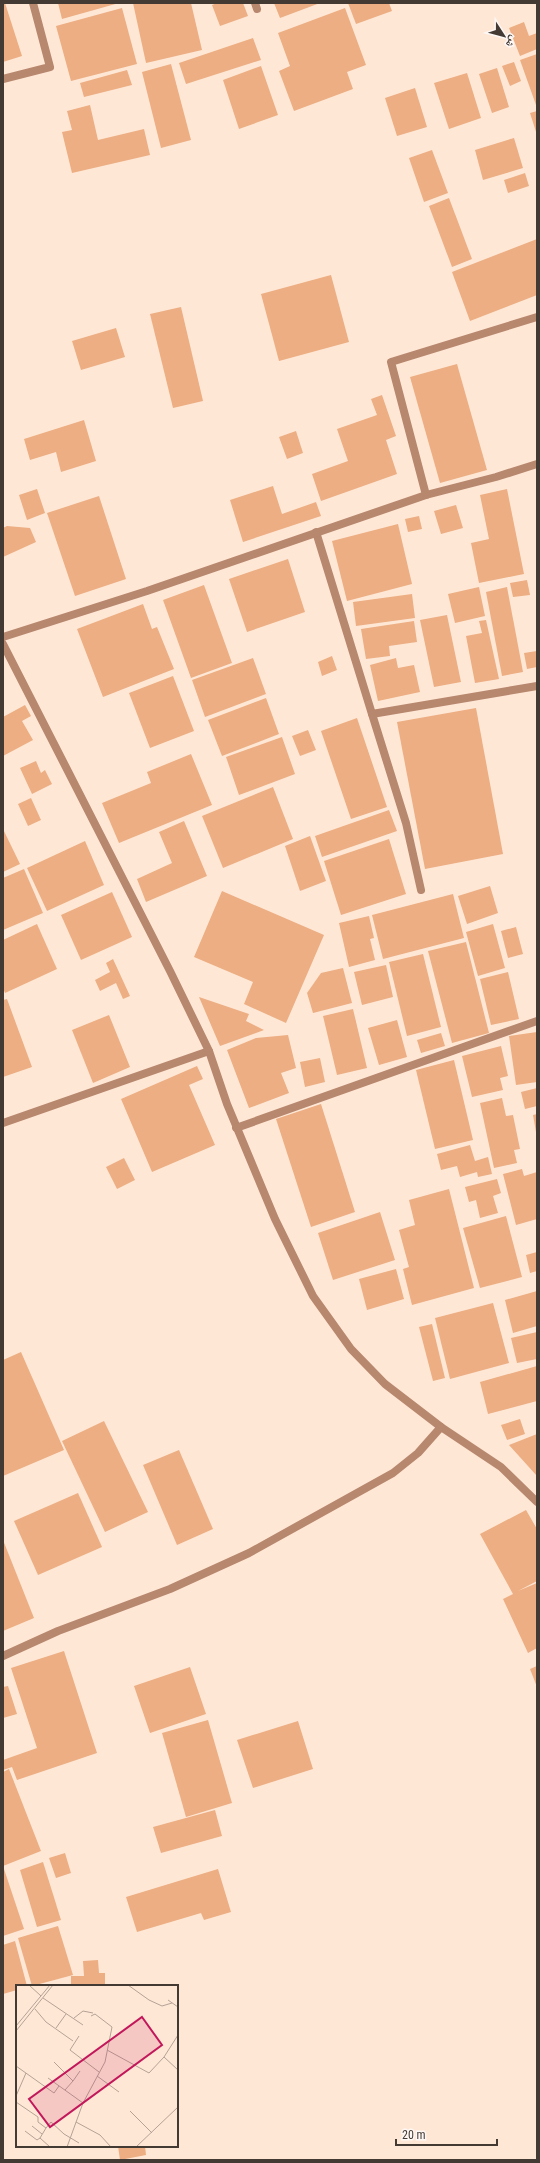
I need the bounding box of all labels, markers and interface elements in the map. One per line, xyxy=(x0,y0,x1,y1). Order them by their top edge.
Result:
north arrow xyxy=(484,16,524,56)
text: ش xyxy=(502,32,520,50)
inset map xyxy=(16,1985,178,2147)
scale bar xyxy=(396,2121,497,2147)
text: 20 m xyxy=(402,2128,426,2142)

